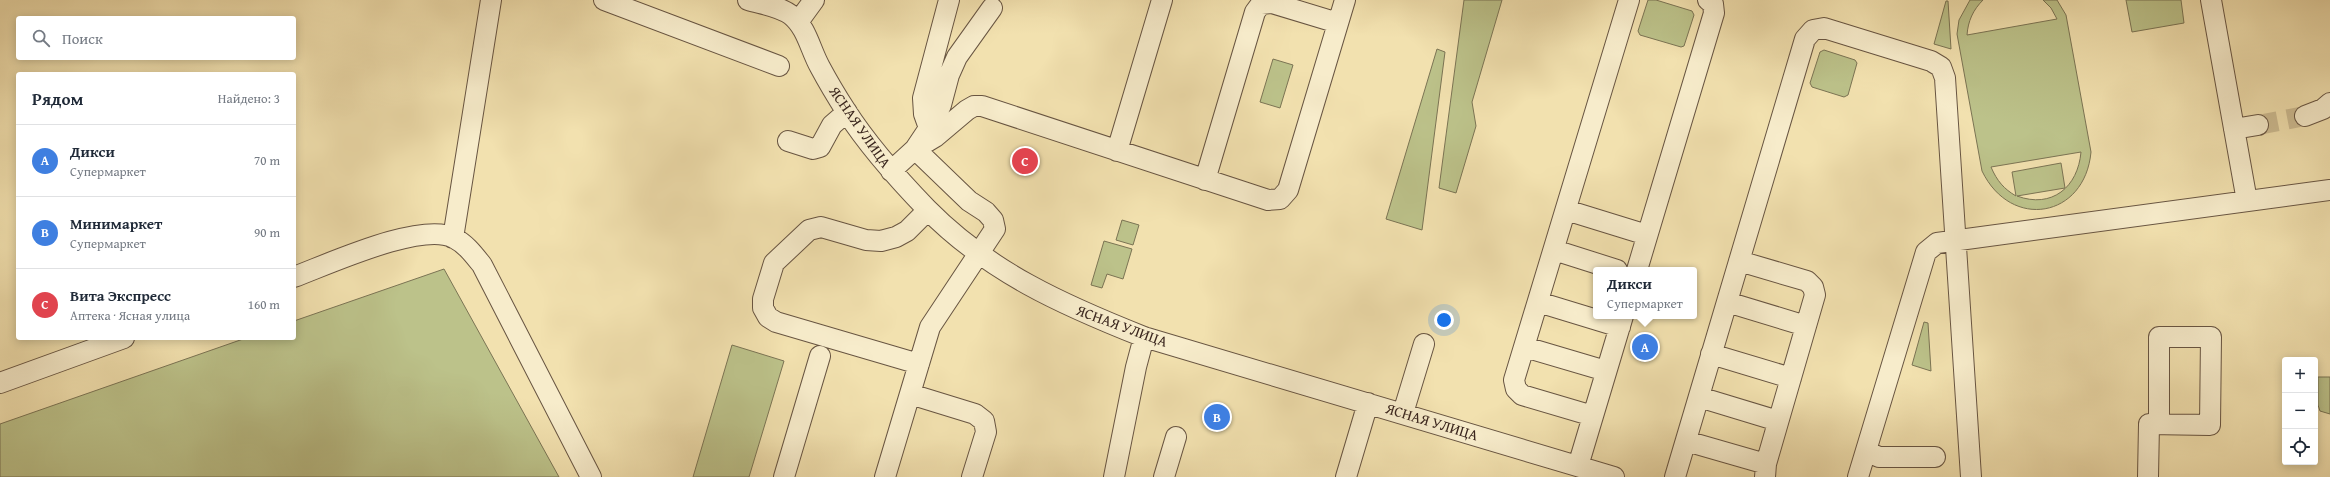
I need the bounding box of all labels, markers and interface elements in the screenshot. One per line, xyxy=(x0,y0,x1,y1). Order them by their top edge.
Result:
search box xyxy=(16,16,296,60)
icon: search xyxy=(30,27,52,49)
text: Поиск xyxy=(62,28,103,49)
street label: ЯСНАЯ УЛИЦА xyxy=(824,81,896,172)
text: Рядом xyxy=(32,86,83,111)
text: Найдено: 3 xyxy=(218,89,280,108)
text: Дикси xyxy=(70,141,115,162)
pin: C xyxy=(1012,146,1038,176)
text: A xyxy=(41,151,49,170)
text: 70 m xyxy=(254,151,280,170)
text: Супермаркет xyxy=(70,162,146,181)
text: Минимаркет xyxy=(70,213,162,234)
text: B xyxy=(41,223,49,242)
text: 90 m xyxy=(254,223,280,242)
text: Супермаркет xyxy=(70,234,146,253)
popup xyxy=(1593,267,1697,319)
text: Дикси xyxy=(1607,273,1652,294)
text: Вита Экспресс xyxy=(70,285,171,306)
text: Супермаркет xyxy=(1607,294,1683,313)
text: C xyxy=(41,295,49,314)
text: 160 m xyxy=(248,295,280,314)
street label: ЯСНАЯ УЛИЦА xyxy=(1073,299,1171,352)
text: Аптека · Ясная улица xyxy=(70,306,190,325)
your location xyxy=(1434,310,1454,330)
pin: A xyxy=(1632,332,1658,362)
map controls xyxy=(2282,357,2318,465)
button: + xyxy=(2282,357,2318,393)
button: − xyxy=(2282,393,2318,429)
street label: ЯСНАЯ УЛИЦА xyxy=(1382,397,1481,446)
pin: B xyxy=(1204,402,1230,432)
button: locate xyxy=(2282,429,2318,465)

